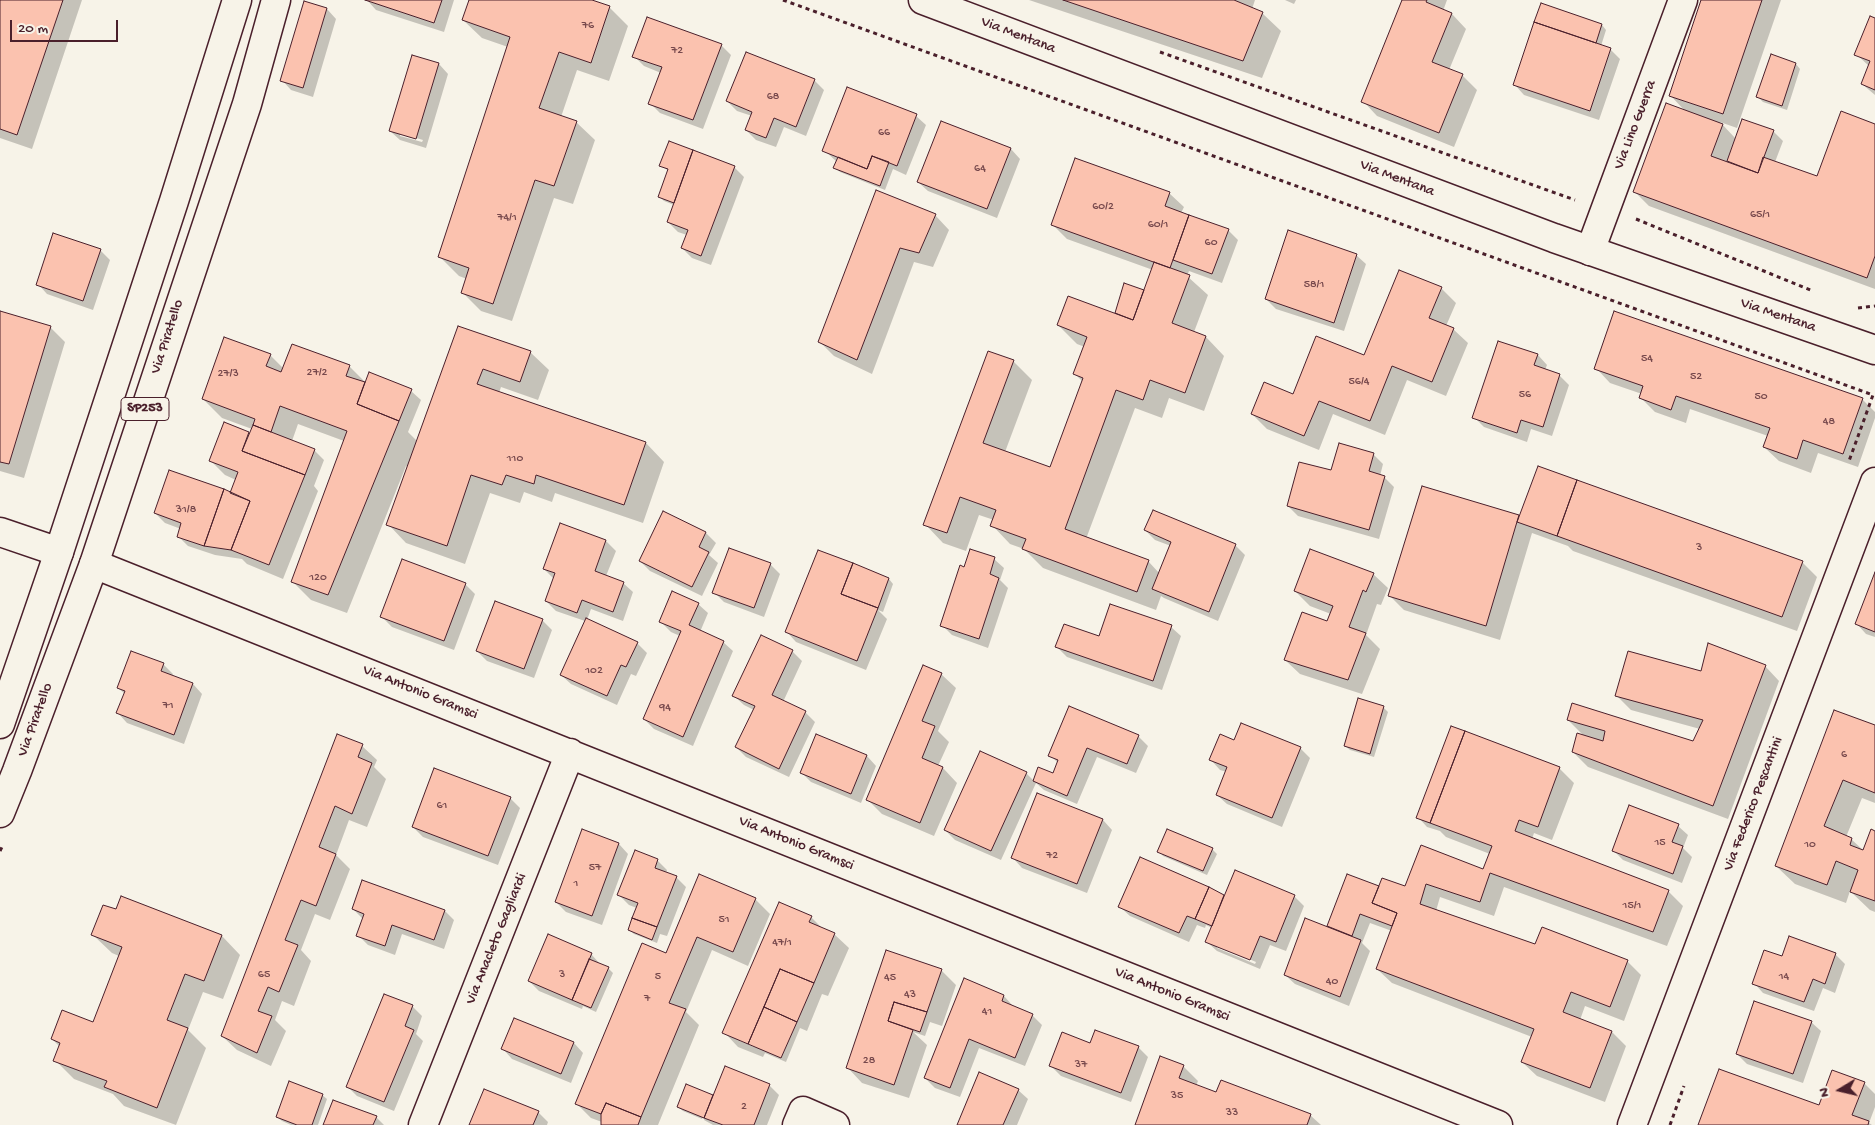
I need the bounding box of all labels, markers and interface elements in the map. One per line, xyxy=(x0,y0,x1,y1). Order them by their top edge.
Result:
scale bar xyxy=(12,10,120,42)
street label: Via Mentana xyxy=(978,14,1058,58)
house number: 76 xyxy=(582,19,594,33)
text: 20 m xyxy=(18,20,48,38)
house number: 72 xyxy=(671,44,683,58)
street label: Via Lino Guerra xyxy=(1611,78,1661,172)
house number: 68 xyxy=(767,90,779,104)
house number: 66 xyxy=(878,126,890,140)
street label: Via Mentana xyxy=(1357,157,1437,201)
house number: 64 xyxy=(974,162,986,176)
house number: 60/2 xyxy=(1092,200,1114,214)
house number: 65/1 xyxy=(1750,208,1770,222)
house number: 74/1 xyxy=(497,211,517,225)
house number: 60/1 xyxy=(1148,218,1168,232)
house number: 60 xyxy=(1205,236,1217,250)
house number: 58/1 xyxy=(1304,278,1324,292)
street label: Via Mentana xyxy=(1738,295,1818,337)
street label: Via Piratello xyxy=(148,298,188,376)
house number: 54 xyxy=(1641,352,1653,366)
house number: 27/2 xyxy=(307,366,327,380)
house number: 27/3 xyxy=(217,367,239,381)
house number: 52 xyxy=(1690,370,1702,384)
house number: 56/4 xyxy=(1349,375,1369,389)
house number: 56 xyxy=(1519,388,1531,402)
house number: 50 xyxy=(1754,390,1768,404)
road number: SP253 xyxy=(121,398,169,420)
house number: 48 xyxy=(1823,415,1835,429)
house number: 110 xyxy=(507,452,523,466)
house number: 31/8 xyxy=(176,503,196,517)
house number: 3 xyxy=(1696,541,1702,555)
house number: 120 xyxy=(309,571,327,585)
street label: Via Antonio Gramsci xyxy=(360,662,480,724)
house number: 102 xyxy=(585,664,603,678)
street label: Via Piratello xyxy=(14,681,58,759)
house number: 71 xyxy=(162,699,174,713)
house number: 94 xyxy=(659,701,671,715)
street label: Via Federico Pescantini xyxy=(1720,734,1788,874)
house number: 6 xyxy=(1841,748,1847,762)
house number: 61 xyxy=(437,799,447,813)
street label: Via Antonio Gramsci xyxy=(736,813,856,875)
house number: 15 xyxy=(1654,836,1666,850)
house number: 10 xyxy=(1804,838,1816,852)
house number: 72 xyxy=(1046,849,1058,863)
house number: 57 xyxy=(589,861,601,875)
street label: Via Anacleto Gagliardi xyxy=(462,871,532,1007)
house number: 1 xyxy=(574,877,578,891)
house number: 15/1 xyxy=(1623,899,1641,913)
house number: 51 xyxy=(718,913,730,927)
house number: 47/1 xyxy=(772,936,792,950)
street label: Via Antonio Gramsci xyxy=(1112,964,1232,1026)
house number: 65 xyxy=(258,968,270,982)
house number: 3 xyxy=(559,968,565,982)
house number: 5 xyxy=(655,970,661,984)
house number: 14 xyxy=(1779,970,1789,984)
house number: 45 xyxy=(884,971,896,985)
house number: 40 xyxy=(1326,975,1338,989)
house number: 43 xyxy=(904,988,916,1002)
house number: 7 xyxy=(644,992,650,1006)
house number: 41 xyxy=(982,1005,992,1019)
house number: 28 xyxy=(863,1054,875,1068)
house number: 37 xyxy=(1075,1058,1087,1072)
north arrow xyxy=(1815,1065,1865,1115)
text: N xyxy=(1816,1087,1834,1098)
house number: 35 xyxy=(1171,1089,1183,1103)
house number: 2 xyxy=(741,1100,747,1114)
house number: 33 xyxy=(1226,1106,1238,1120)

